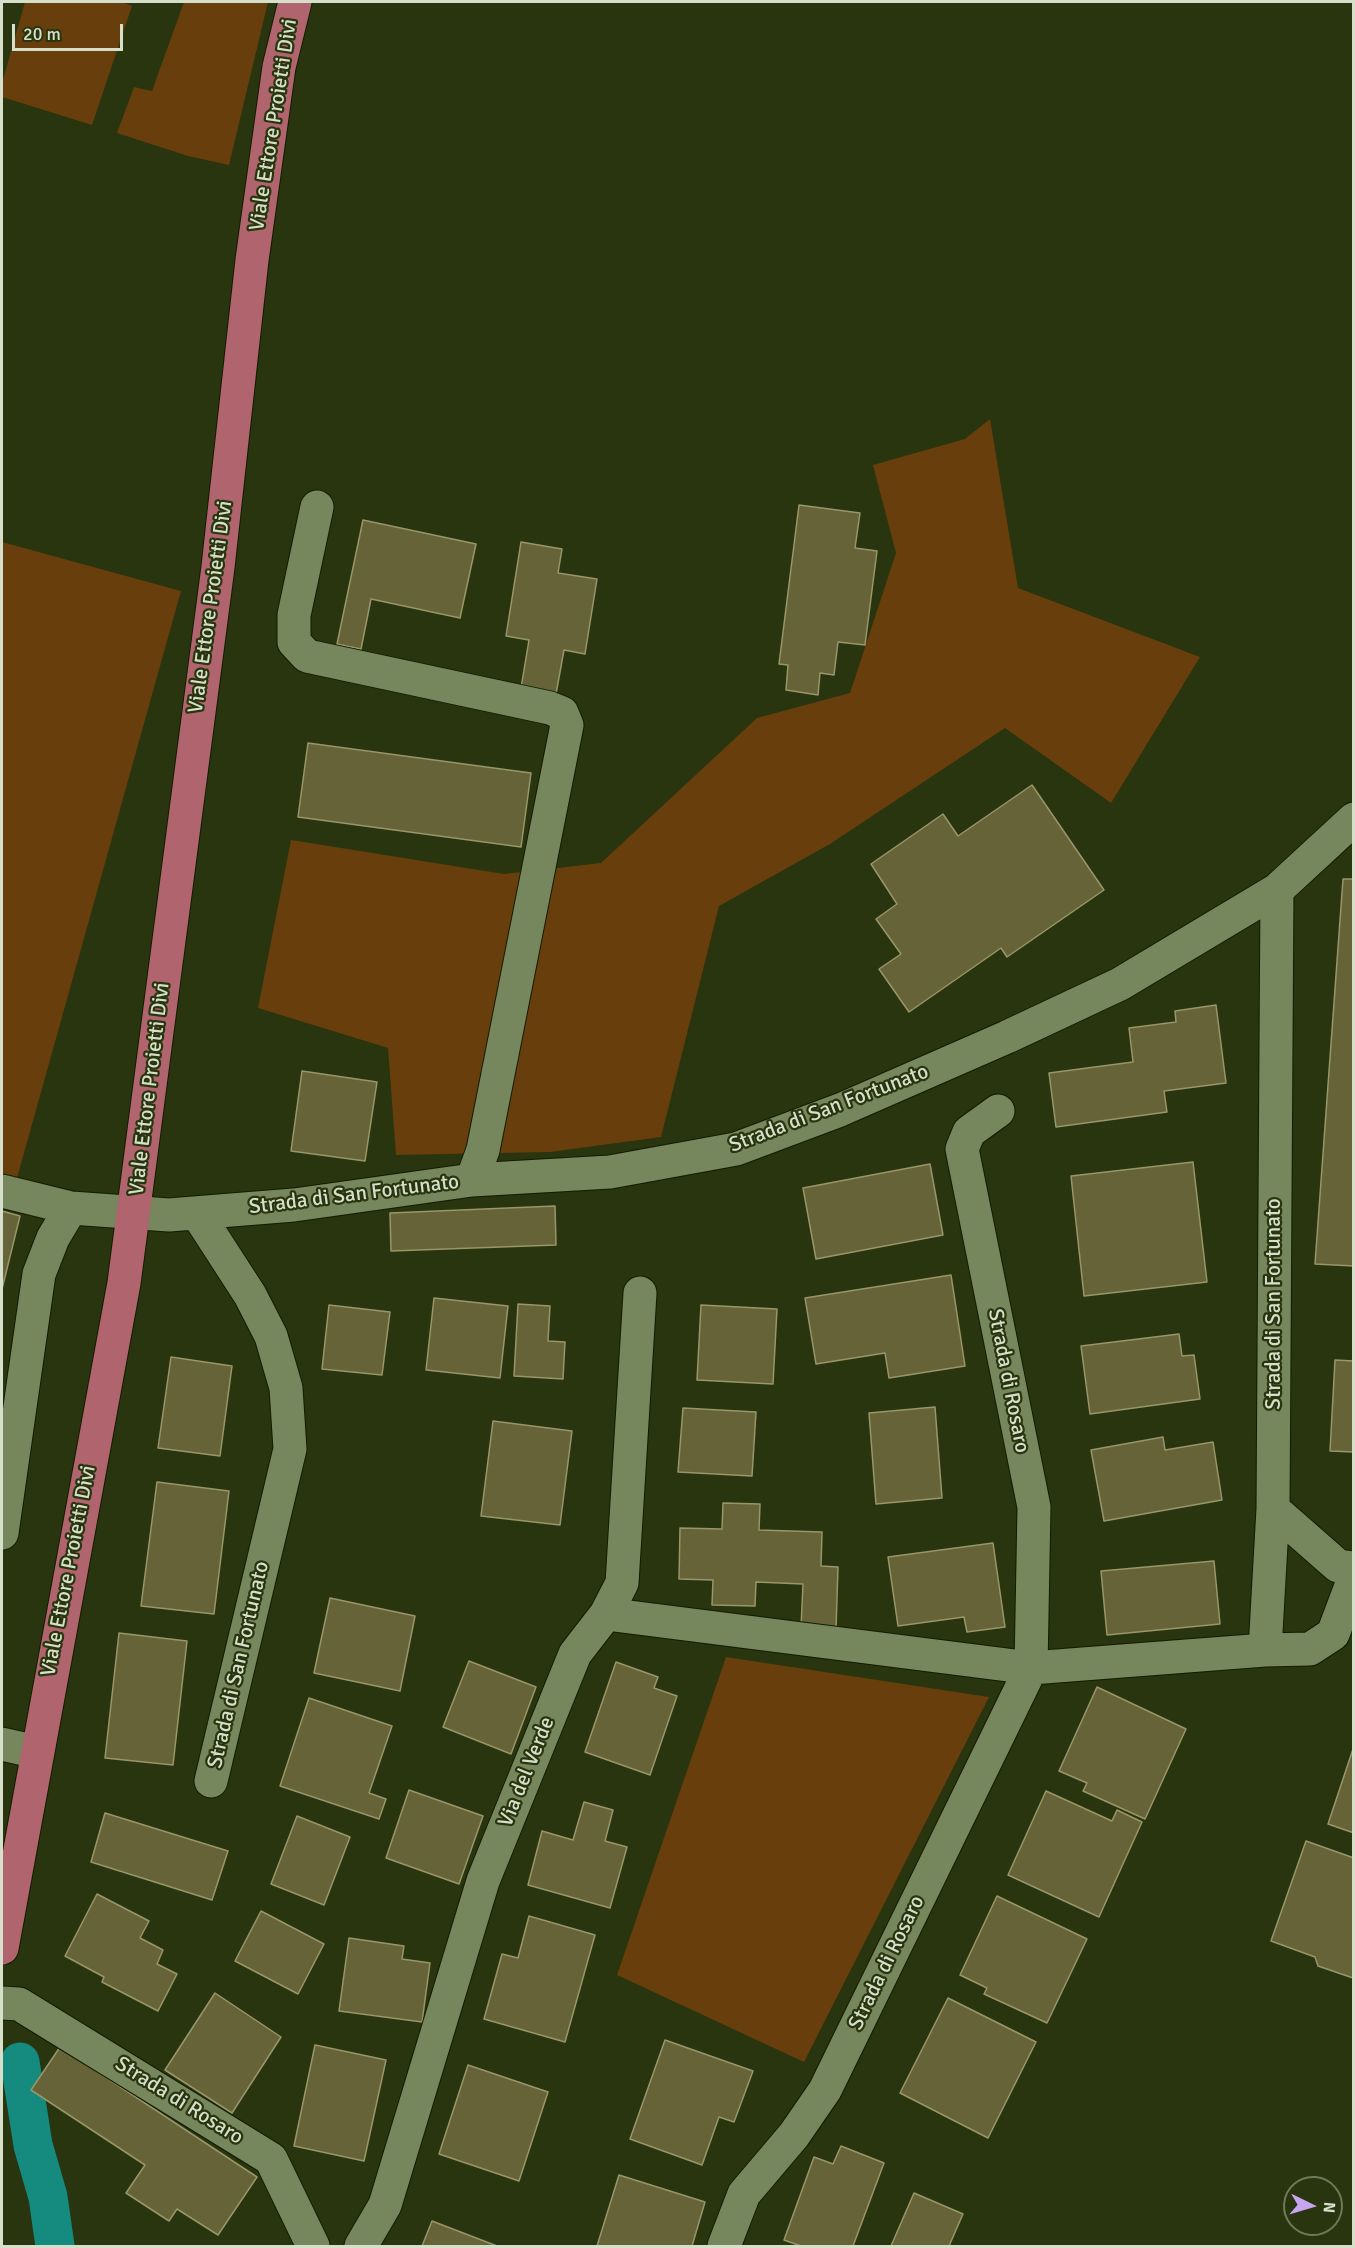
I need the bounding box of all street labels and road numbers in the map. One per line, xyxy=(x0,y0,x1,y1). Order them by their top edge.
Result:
street label: Viale Ettore Proietti Divi xyxy=(245,17,303,233)
street label: Viale Ettore Proietti Divi xyxy=(184,499,238,715)
street label: Viale Ettore Proietti Divi xyxy=(124,981,176,1197)
street label: Strada di San Fortunato xyxy=(726,1059,932,1159)
street label: Strada di San Fortunato xyxy=(247,1170,461,1220)
street label: Strada di San Fortunato xyxy=(1261,1198,1287,1410)
street label: Strada di Rosaro xyxy=(982,1307,1034,1455)
street label: Viale Ettore Proietti Divi xyxy=(36,1463,102,1679)
street label: Strada di San Fortunato xyxy=(203,1559,275,1771)
street label: Via del Verde xyxy=(494,1713,560,1831)
street label: Strada di Rosaro xyxy=(844,1892,930,2034)
street label: Strada di Rosaro xyxy=(110,2052,248,2150)

